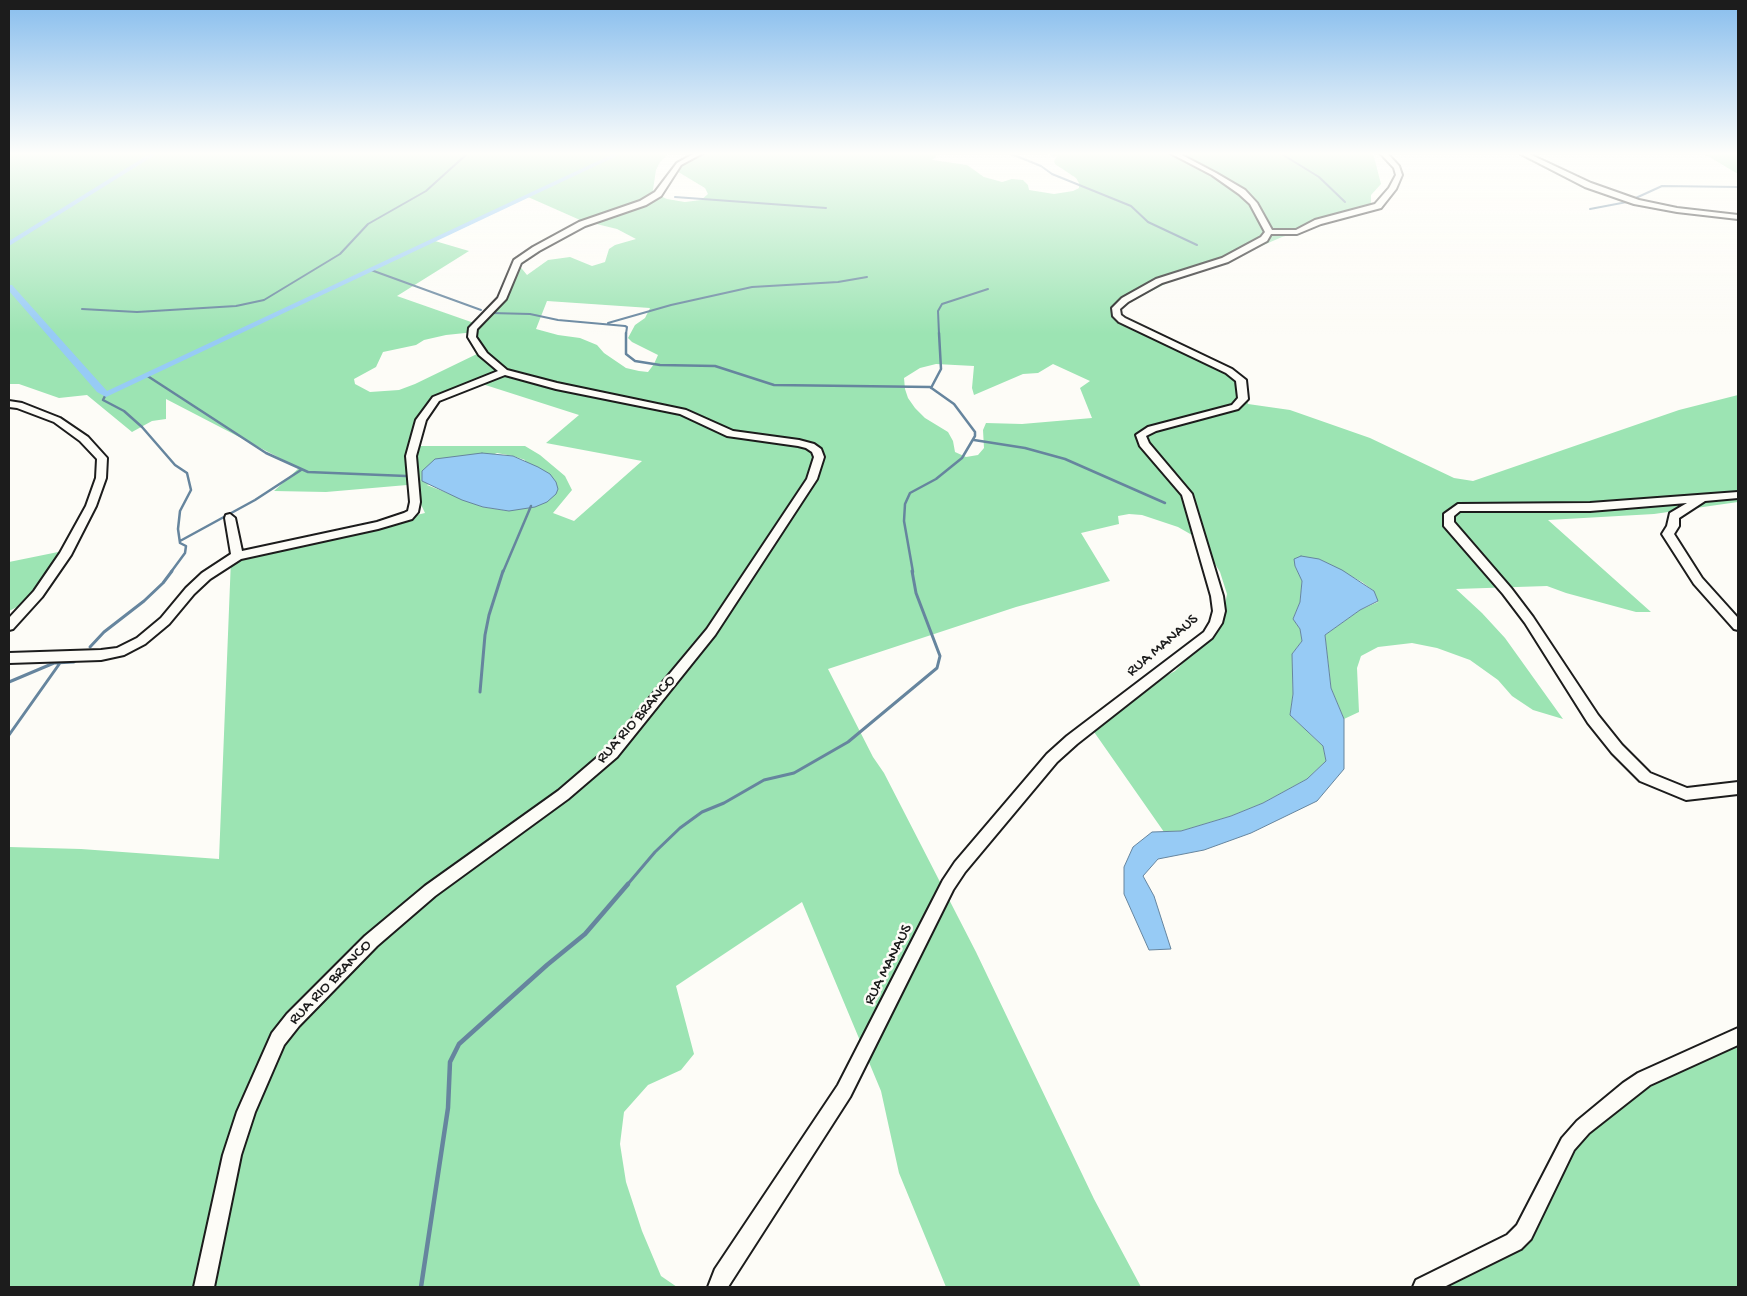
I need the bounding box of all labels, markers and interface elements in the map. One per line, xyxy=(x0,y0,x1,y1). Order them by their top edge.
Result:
street label: RUA MANAUS xyxy=(1123,610,1203,682)
street label: RUA RIO BRANCO xyxy=(593,672,681,768)
street label: RUA MANAUS xyxy=(860,921,918,1009)
street label: RUA RIO BRANCO xyxy=(285,936,377,1030)

